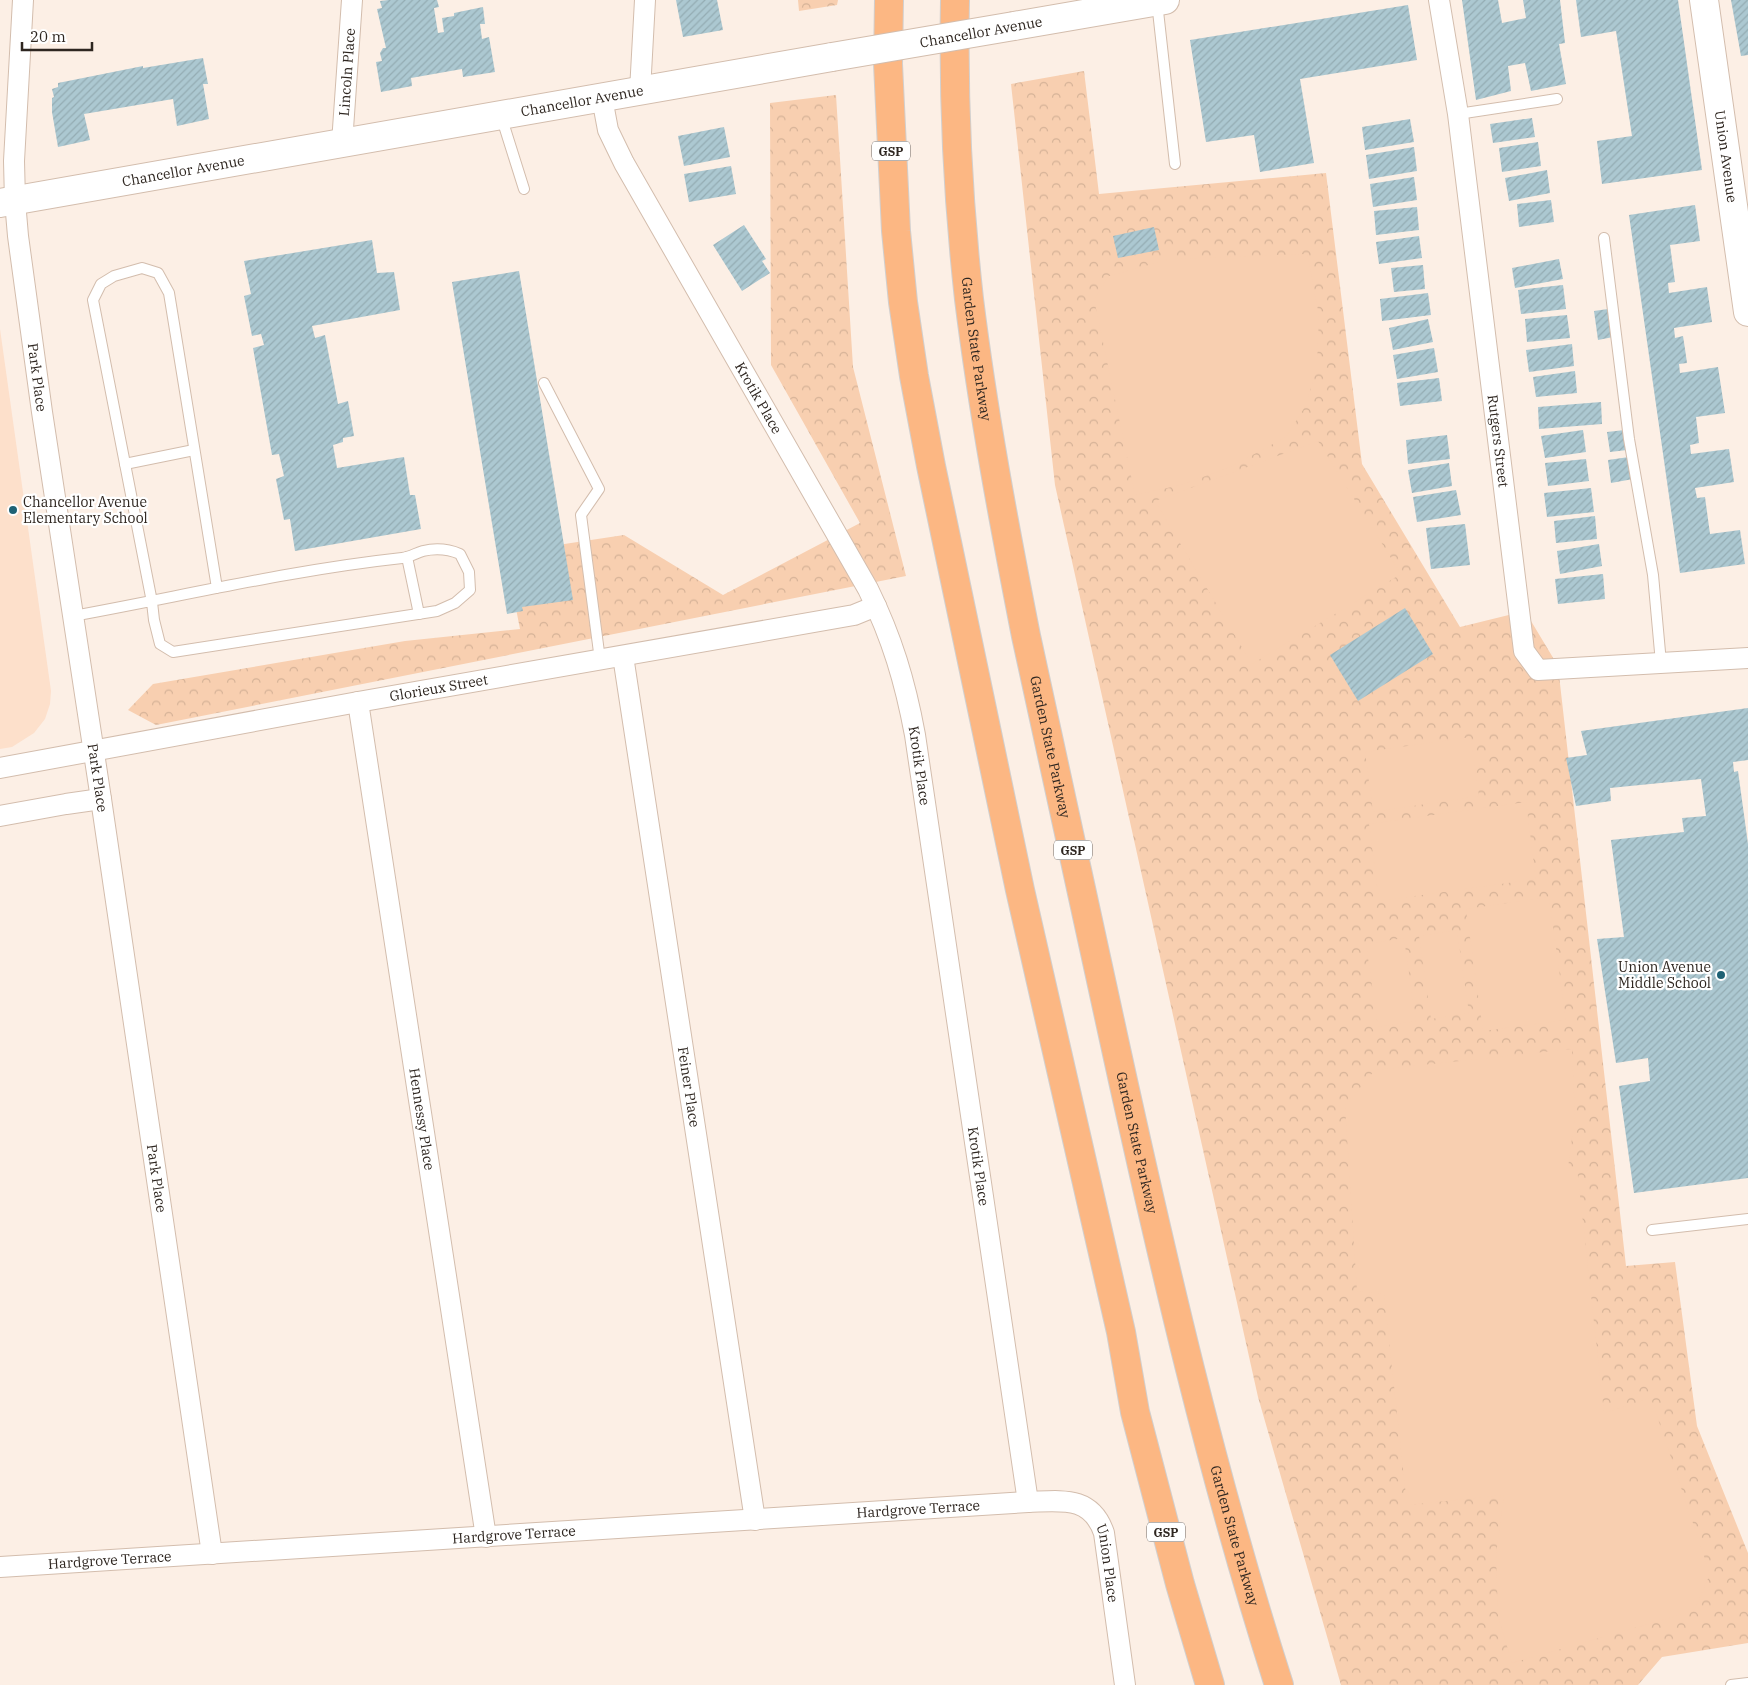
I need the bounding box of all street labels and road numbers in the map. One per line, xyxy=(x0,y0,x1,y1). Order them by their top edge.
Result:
street label: Chancellor Avenue xyxy=(918,12,1044,52)
street label: Lincoln Place xyxy=(335,27,359,117)
street label: Chancellor Avenue xyxy=(519,81,645,120)
street label: Union Avenue xyxy=(1711,109,1741,204)
road number: GSP xyxy=(872,142,910,160)
street label: Chancellor Avenue xyxy=(121,151,246,190)
street label: Garden State Parkway xyxy=(958,276,996,423)
street label: Park Place xyxy=(24,342,51,413)
street label: Krotik Place xyxy=(731,359,786,437)
street label: Rutgers Street xyxy=(1484,393,1513,489)
street label: Glorieux Street xyxy=(388,670,489,705)
street label: Garden State Parkway xyxy=(1026,674,1075,820)
street label: Krotik Place xyxy=(904,724,934,806)
street label: Park Place xyxy=(84,742,112,813)
road number: GSP xyxy=(1054,840,1092,860)
street label: Feiner Place xyxy=(674,1045,704,1129)
street label: Hennessy Place xyxy=(405,1067,439,1172)
street label: Garden State Parkway xyxy=(1112,1070,1162,1216)
street label: Krotik Place xyxy=(964,1125,993,1207)
street label: Park Place xyxy=(143,1143,171,1214)
street label: Garden State Parkway xyxy=(1206,1463,1263,1608)
street label: Hardgrove Terrace xyxy=(856,1496,981,1522)
street label: Union Place xyxy=(1092,1521,1122,1603)
street label: Hardgrove Terrace xyxy=(452,1522,576,1547)
road number: GSP xyxy=(1147,1522,1185,1541)
street label: Hardgrove Terrace xyxy=(47,1547,172,1573)

